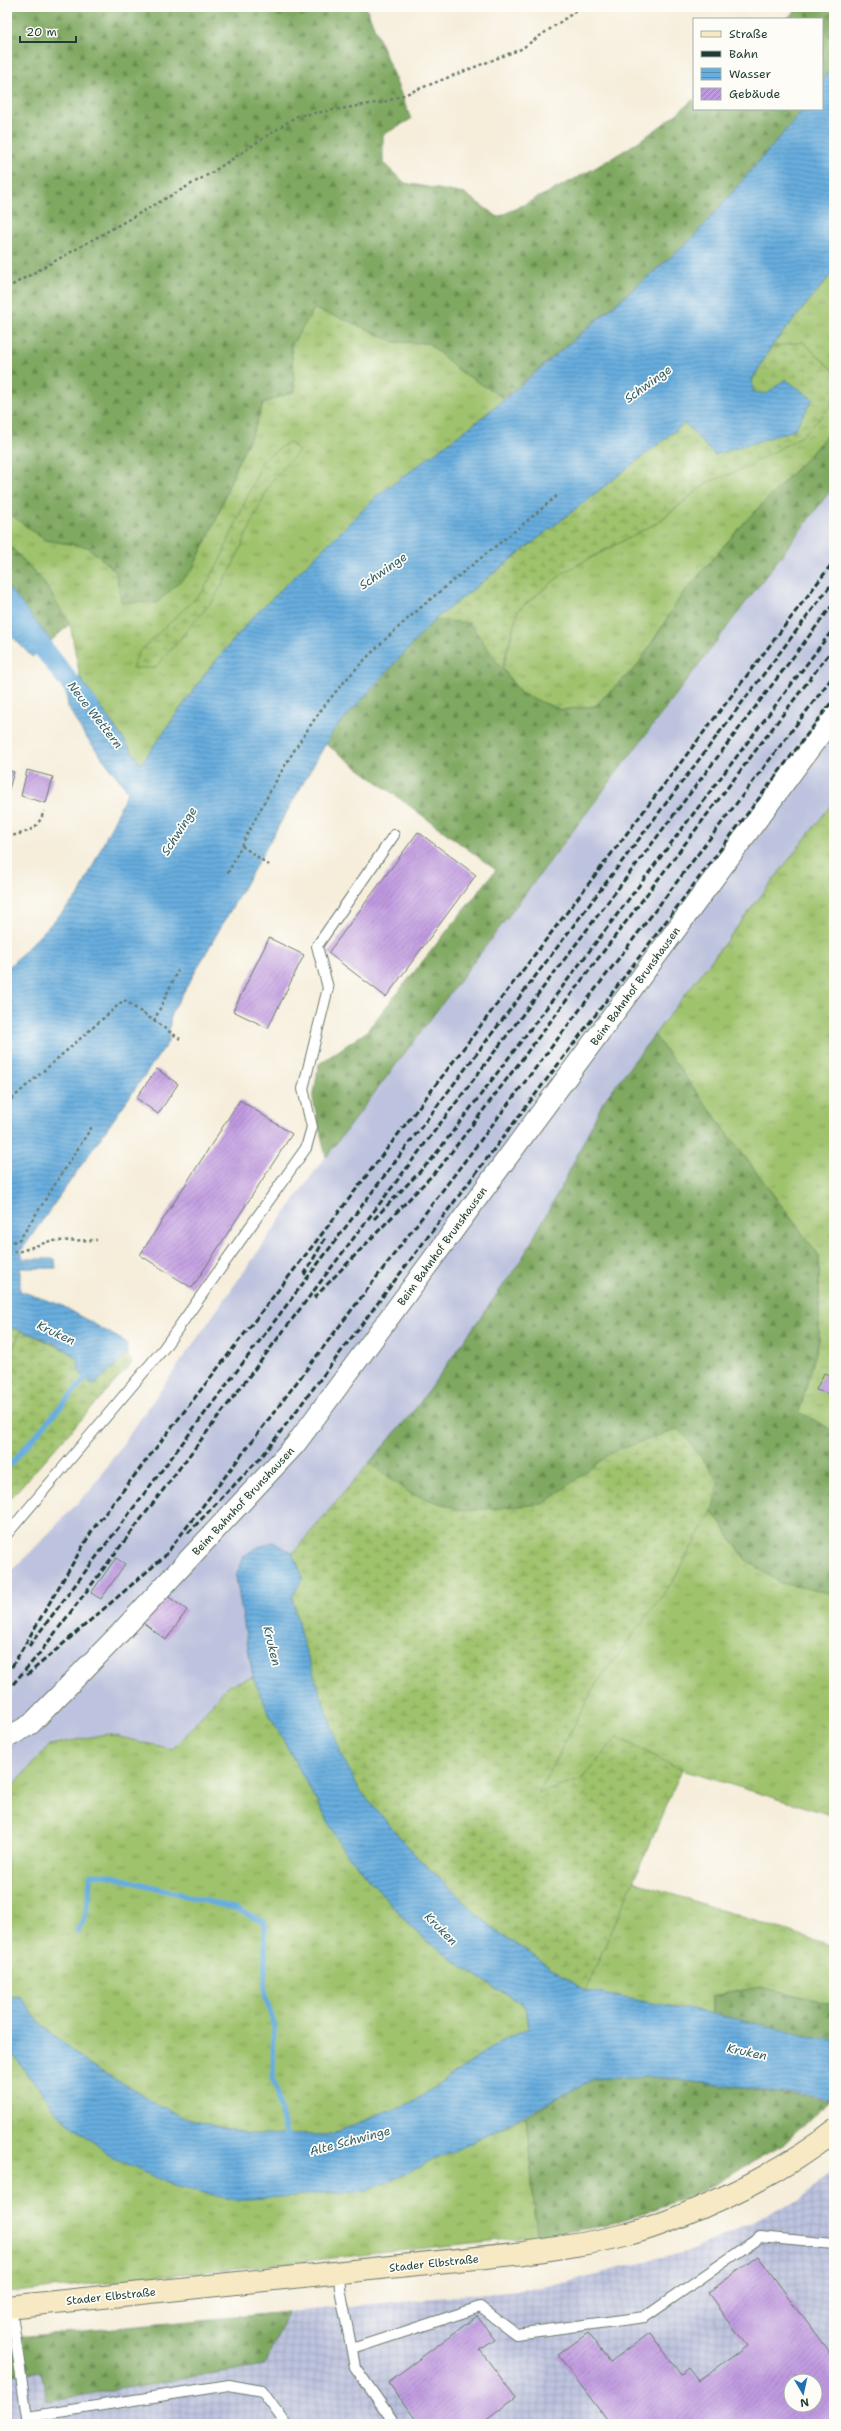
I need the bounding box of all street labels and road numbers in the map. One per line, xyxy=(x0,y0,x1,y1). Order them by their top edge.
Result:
street label: Beim Bahnhof Brunshausen xyxy=(587,924,684,1049)
street label: Beim Bahnhof Brunshausen xyxy=(394,1184,491,1309)
street label: Beim Bahnhof Brunshausen xyxy=(189,1443,298,1559)
street label: Stader Elbstraße xyxy=(388,2251,480,2276)
street label: Stader Elbstraße xyxy=(65,2284,157,2309)

